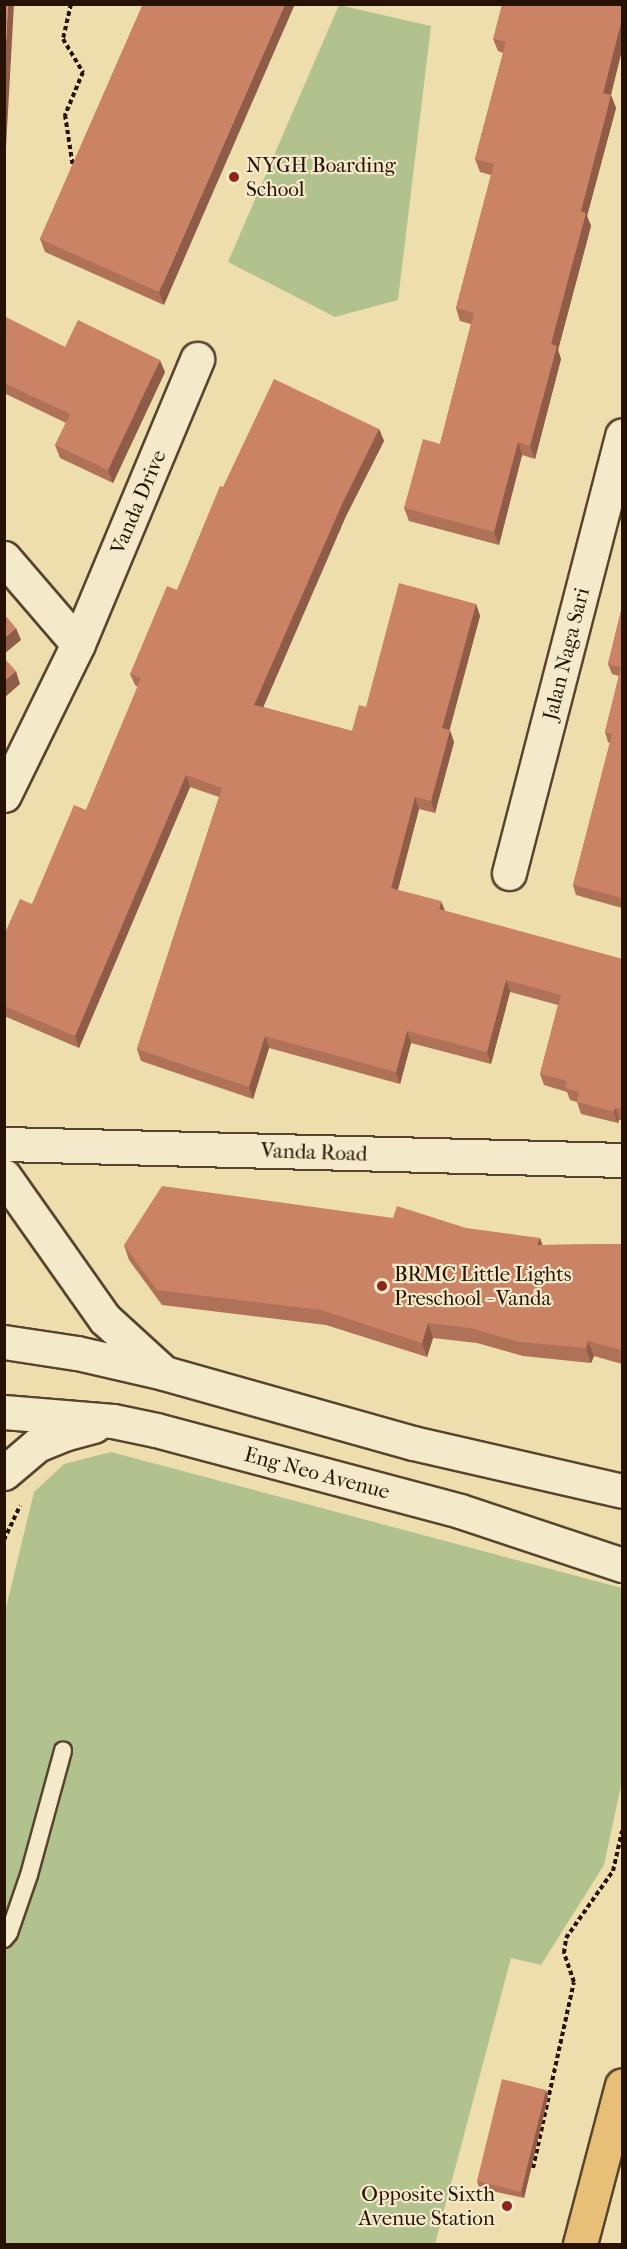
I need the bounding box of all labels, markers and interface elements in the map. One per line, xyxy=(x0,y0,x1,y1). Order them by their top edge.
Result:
place label: NYGH Boarding School xyxy=(246,152,396,202)
marker: NYGH Boarding School xyxy=(227,170,241,184)
street label: Vanda Drive xyxy=(105,446,171,558)
street label: Jalan Naga Sari xyxy=(537,585,595,723)
street label: Vanda Road xyxy=(260,1138,368,1166)
place label: BRMC Little Lights Preschool - Vanda xyxy=(394,1261,571,1311)
marker: BRMC Little Lights Preschool - Vanda xyxy=(375,1279,389,1293)
street label: Eng Neo Avenue xyxy=(241,1441,393,1505)
place label: Opposite Sixth Avenue Station xyxy=(358,2181,495,2231)
marker: Opposite Sixth Avenue Station xyxy=(500,2199,514,2213)

